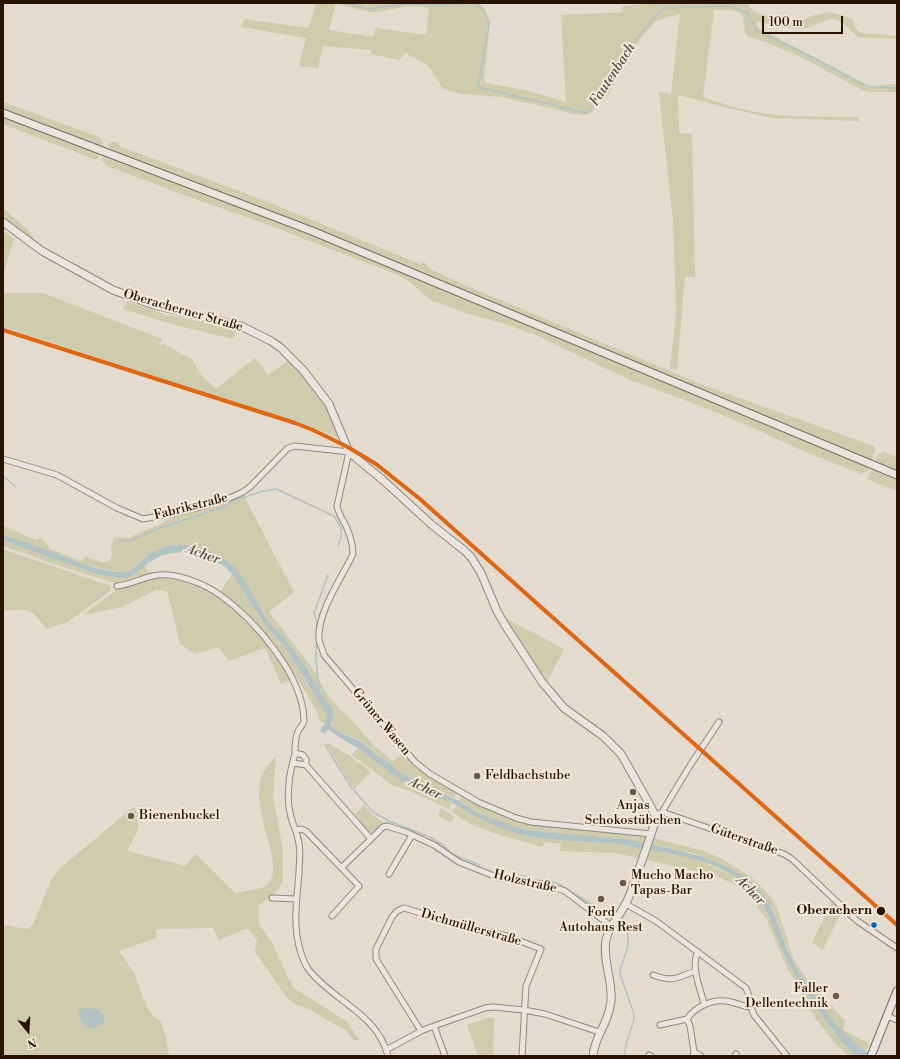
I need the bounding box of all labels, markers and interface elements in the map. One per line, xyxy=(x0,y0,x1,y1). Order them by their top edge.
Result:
scale bar xyxy=(764,8,845,34)
text: 100 m xyxy=(769,15,803,30)
water label: Fautenbach xyxy=(586,40,640,110)
street label: Oberacherner Straße xyxy=(121,286,245,336)
street label: Fabrikstraße xyxy=(152,490,230,524)
water label: Acher xyxy=(184,541,222,569)
street label: Grüner Wasen xyxy=(348,685,414,759)
place label: Feldbachstube xyxy=(485,768,570,784)
marker: Feldbachstube xyxy=(472,771,482,781)
water label: Acher xyxy=(406,774,444,804)
marker: Anjas Schokostübchen xyxy=(628,787,638,797)
place label: Anjas Schokostübchen xyxy=(585,798,681,829)
place label: Bienenbuckel xyxy=(139,808,220,824)
marker: Bienenbuckel xyxy=(126,811,136,821)
street label: Güterstraße xyxy=(708,821,780,859)
street label: Holzstraße xyxy=(492,867,558,897)
place label: Mucho Macho Tapas-Bar xyxy=(631,868,714,899)
water label: Acher xyxy=(732,873,768,909)
marker: Mucho Macho Tapas-Bar xyxy=(618,878,628,888)
marker: Ford Autohaus Rest xyxy=(596,894,606,904)
place label: Oberachern xyxy=(796,903,872,919)
place label: Ford Autohaus Rest xyxy=(559,905,643,936)
marker: Oberachern xyxy=(875,905,887,917)
street label: Dichmüllerstraße xyxy=(419,906,523,950)
unlabelled marker xyxy=(869,920,879,930)
place label: Faller Dellentechnik xyxy=(745,981,828,1012)
marker: Faller Dellentechnik xyxy=(831,991,841,1001)
north arrow xyxy=(8,1011,48,1051)
text: N xyxy=(25,1034,38,1050)

